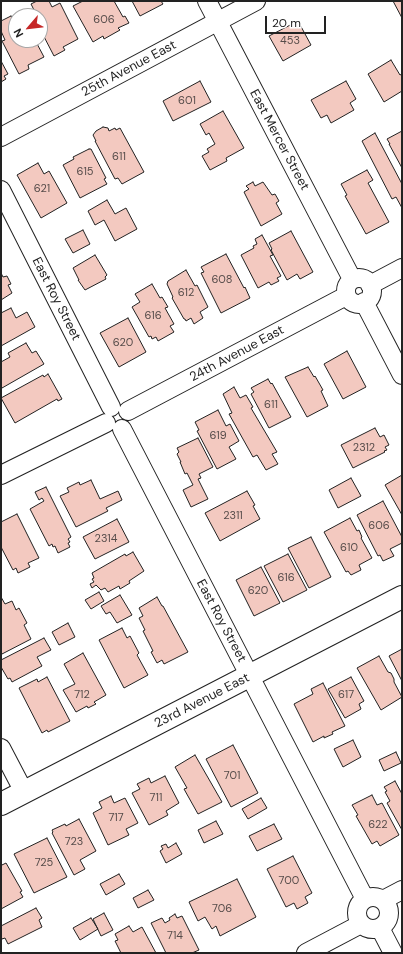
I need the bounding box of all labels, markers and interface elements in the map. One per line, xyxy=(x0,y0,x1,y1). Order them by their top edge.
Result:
north arrow xyxy=(8,8,48,48)
scale bar xyxy=(267,8,328,34)
house number: 606 xyxy=(93,13,115,27)
text: 20 m xyxy=(272,15,301,31)
text: N xyxy=(10,26,26,40)
house number: 453 xyxy=(280,34,300,48)
street label: 25th Avenue East xyxy=(79,38,179,100)
street label: East Mercer Street xyxy=(246,87,312,193)
house number: 601 xyxy=(178,94,196,108)
house number: 611 xyxy=(112,150,126,164)
house number: 615 xyxy=(76,165,94,179)
house number: 621 xyxy=(34,182,50,196)
street label: East Roy Street xyxy=(28,255,84,343)
house number: 608 xyxy=(211,273,233,287)
house number: 612 xyxy=(178,286,194,300)
house number: 616 xyxy=(144,309,162,323)
street label: 24th Avenue East xyxy=(187,323,287,385)
house number: 620 xyxy=(113,336,133,350)
house number: 611 xyxy=(264,398,278,412)
house number: 619 xyxy=(209,429,227,443)
house number: 2312 xyxy=(353,441,375,455)
house number: 2311 xyxy=(223,509,243,523)
house number: 606 xyxy=(368,519,390,533)
house number: 2314 xyxy=(95,532,117,546)
house number: 610 xyxy=(340,541,358,555)
house number: 616 xyxy=(277,571,295,585)
street label: East Roy Street xyxy=(193,577,249,665)
house number: 620 xyxy=(248,584,268,598)
street label: 23rd Avenue East xyxy=(152,670,252,732)
house number: 712 xyxy=(74,688,90,702)
house number: 617 xyxy=(338,688,354,702)
house number: 701 xyxy=(224,769,240,783)
house number: 711 xyxy=(150,791,162,805)
house number: 717 xyxy=(108,811,124,825)
house number: 622 xyxy=(368,818,388,832)
house number: 723 xyxy=(65,835,83,849)
house number: 725 xyxy=(35,856,53,870)
house number: 700 xyxy=(279,874,299,888)
house number: 706 xyxy=(212,902,232,916)
house number: 714 xyxy=(167,929,183,943)

